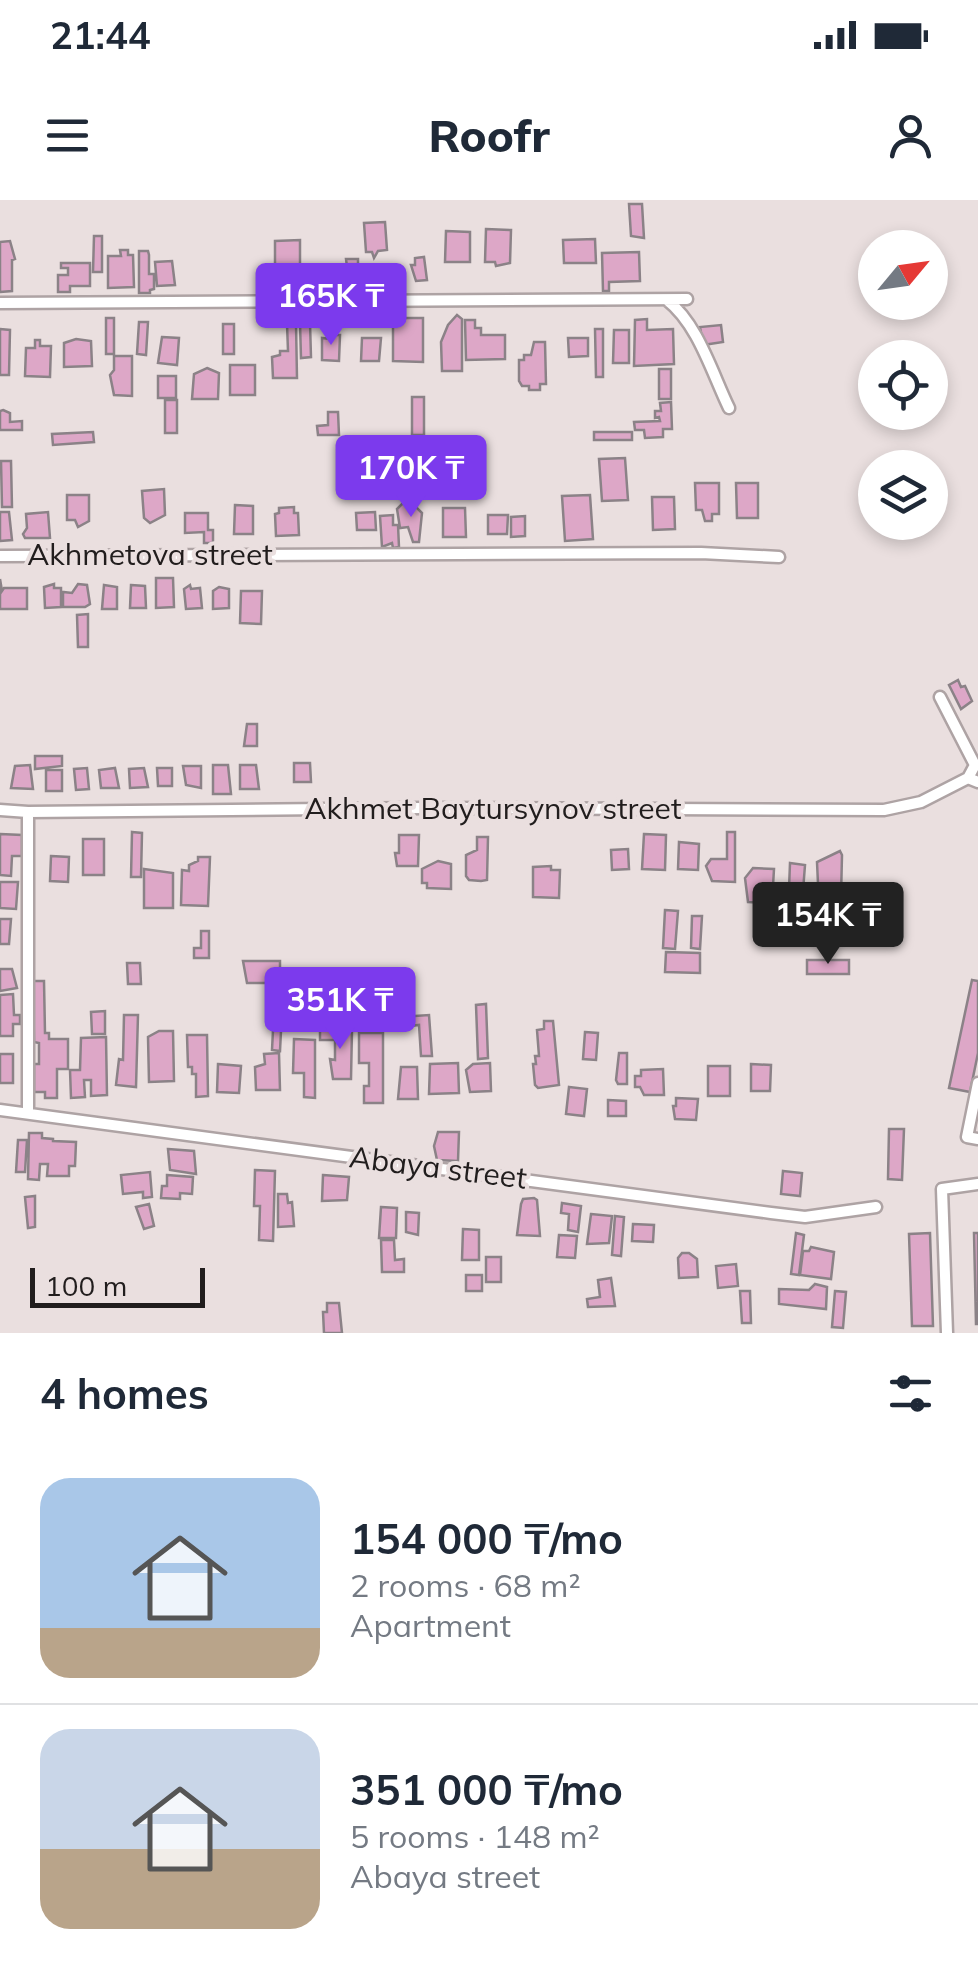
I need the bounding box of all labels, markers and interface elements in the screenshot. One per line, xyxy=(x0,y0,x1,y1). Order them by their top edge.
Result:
text: 21:44 xyxy=(50,11,151,59)
text: Roofr xyxy=(428,107,550,163)
icon: menu xyxy=(40,108,95,163)
icon: person xyxy=(883,108,938,163)
north arrow xyxy=(858,230,948,320)
map controls xyxy=(858,230,948,540)
pin: 165K ₸ xyxy=(250,263,412,348)
text: 165K ₸ xyxy=(278,275,384,315)
button: locate xyxy=(858,340,948,430)
pin: 170K ₸ xyxy=(330,435,492,520)
text: 170K ₸ xyxy=(358,447,464,487)
button: layers xyxy=(858,450,948,540)
street label: Akhmetova street xyxy=(27,535,273,573)
street label: Akhmet Baytursynov street xyxy=(305,789,681,827)
pin: 154K ₸ xyxy=(747,882,909,967)
text: 154K ₸ xyxy=(775,894,881,934)
pin: 351K ₸ xyxy=(259,967,421,1052)
text: 351K ₸ xyxy=(287,979,393,1019)
street label: Abaya street xyxy=(347,1137,529,1197)
scale bar xyxy=(30,1263,205,1308)
text: 100 m xyxy=(45,1268,127,1303)
icon: filters xyxy=(883,1366,938,1421)
text: 4 homes xyxy=(40,1367,209,1420)
text: 154 000 ₸/mo xyxy=(350,1512,623,1565)
icon: home xyxy=(120,1518,240,1638)
text: 2 rooms · 68 m² xyxy=(350,1565,581,1605)
text: Apartment xyxy=(350,1605,511,1645)
text: 351 000 ₸/mo xyxy=(350,1763,623,1816)
icon: home xyxy=(120,1769,240,1889)
text: 5 rooms · 148 m² xyxy=(350,1816,600,1856)
text: Abaya street xyxy=(350,1856,540,1896)

